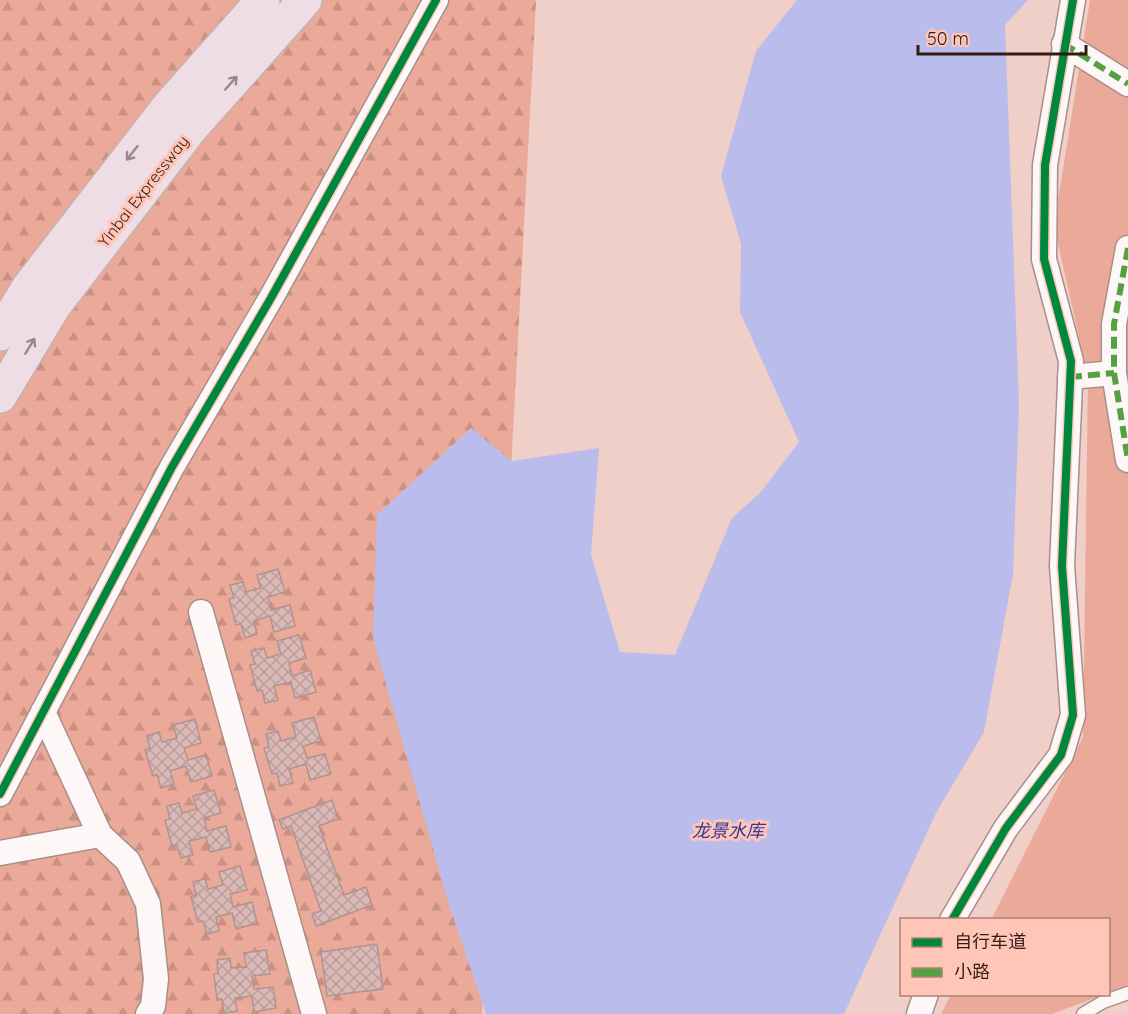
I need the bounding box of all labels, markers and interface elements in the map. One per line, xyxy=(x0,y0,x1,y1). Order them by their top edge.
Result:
scale bar xyxy=(918,18,1086,56)
text: 50 m xyxy=(927,27,969,50)
one-way arrow xyxy=(224,76,238,91)
street label: Yinbai Expressway xyxy=(93,131,193,251)
one-way arrow xyxy=(125,145,138,161)
one-way arrow xyxy=(24,338,36,355)
water label: 龙景水库 xyxy=(692,819,767,842)
legend xyxy=(900,918,1110,996)
text: 自行车道 xyxy=(954,930,1026,953)
text: 小路 xyxy=(954,960,990,983)

